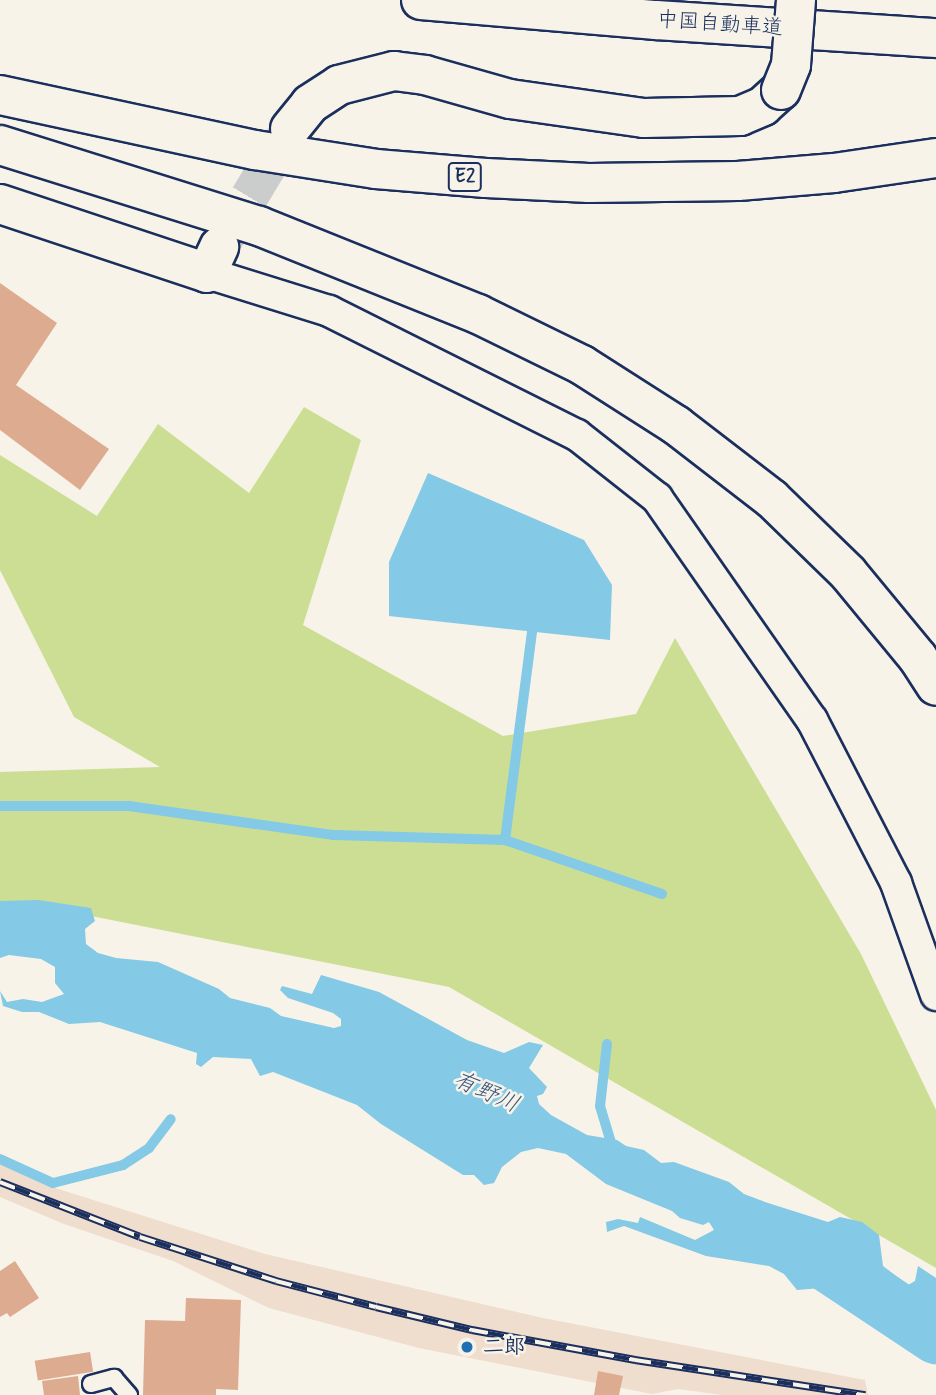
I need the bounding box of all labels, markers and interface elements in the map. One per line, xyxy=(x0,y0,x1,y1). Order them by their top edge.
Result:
street label: 中国自動車道 xyxy=(656,7,784,41)
road number: E2 xyxy=(448,162,482,192)
water label: 有野川 xyxy=(449,1066,523,1120)
place label: 二郎 xyxy=(483,1334,525,1360)
marker: 二郎 xyxy=(457,1337,477,1357)

